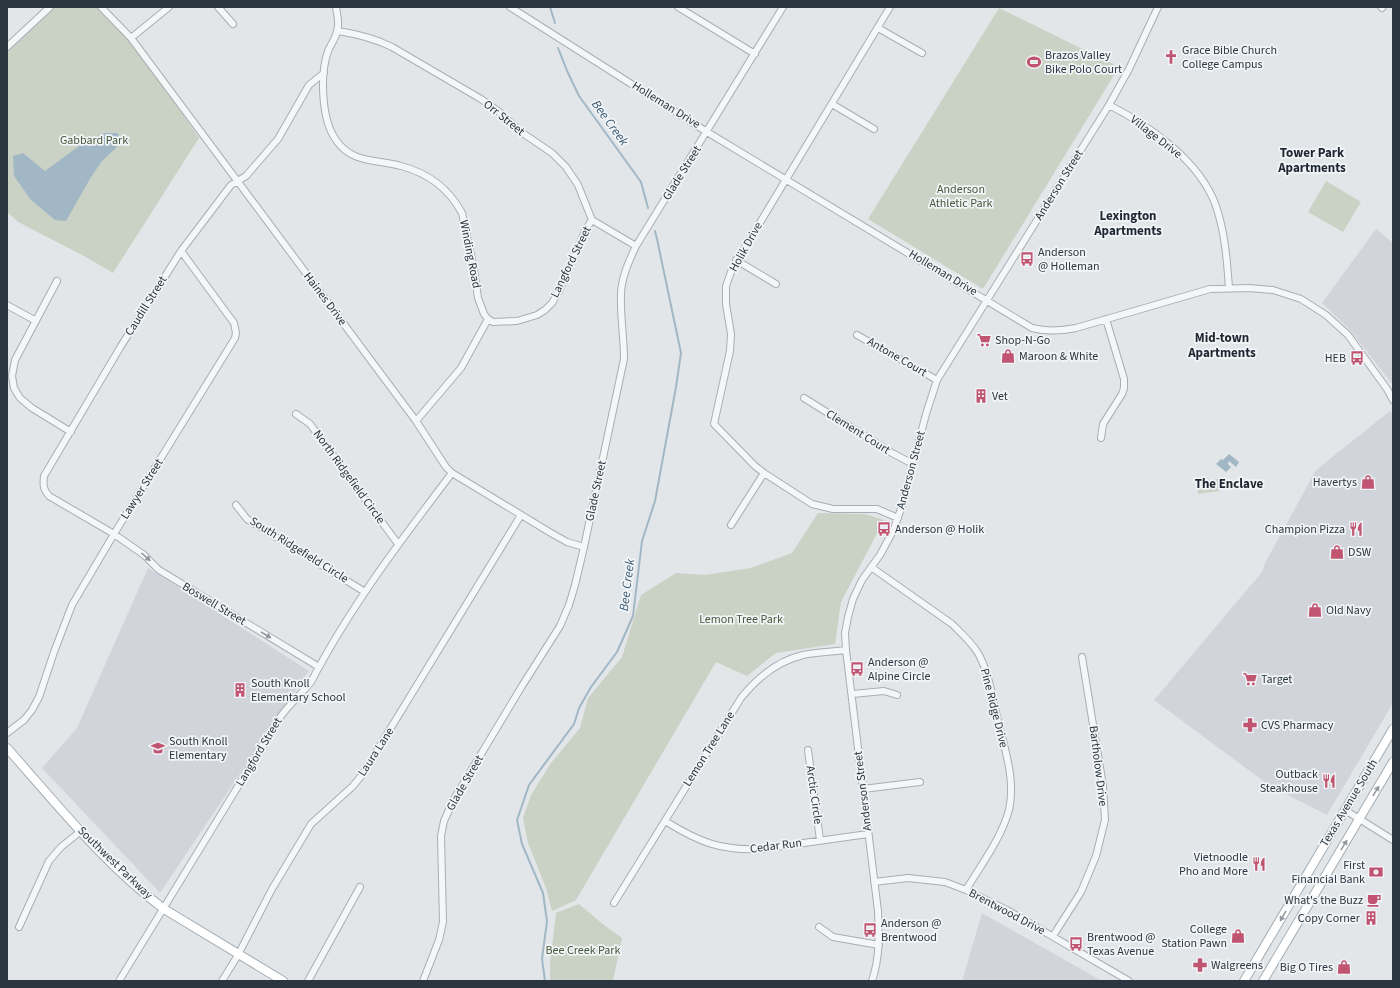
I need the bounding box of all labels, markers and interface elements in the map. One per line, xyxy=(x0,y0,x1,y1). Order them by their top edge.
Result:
place label: Grace Bible Church College Campus xyxy=(1182,42,1277,73)
place label: Brazos Valley Bike Polo Court xyxy=(1045,47,1122,78)
church icon: Grace Bible Church College Campus xyxy=(1163,49,1179,65)
sports icon: Brazos Valley Bike Polo Court xyxy=(1026,54,1042,70)
street label: Holleman Drive xyxy=(629,77,703,133)
street label: Orr Street xyxy=(480,96,528,140)
water label: Bee Creek xyxy=(587,96,633,150)
street label: Village Drive xyxy=(1127,111,1186,163)
park label: Gabbard Park xyxy=(60,132,128,149)
street label: Glade Street xyxy=(658,142,706,204)
district label: Tower Park Apartments xyxy=(1277,144,1346,177)
street label: Anderson Street xyxy=(1030,146,1088,224)
park label: Anderson Athletic Park xyxy=(929,181,993,212)
district label: Lexington Apartments xyxy=(1093,207,1162,240)
street label: Winding Road xyxy=(455,218,485,290)
street label: Holik Drive xyxy=(725,219,767,275)
street label: Langford Street xyxy=(546,223,596,301)
place label: Anderson @ Holleman xyxy=(1038,244,1100,275)
street label: Holleman Drive xyxy=(905,246,981,300)
bus stop icon: Anderson @ Holleman xyxy=(1019,251,1035,267)
street label: Haines Drive xyxy=(299,269,351,329)
street label: Caudill Street xyxy=(121,273,171,339)
district label: Mid-town Apartments xyxy=(1187,329,1256,362)
supermarket icon: Shop-N-Go xyxy=(976,332,992,348)
place label: Shop-N-Go xyxy=(995,332,1050,349)
street label: Antone Court xyxy=(864,333,930,381)
shop icon: Maroon & White xyxy=(1000,348,1016,364)
place label: Maroon & White xyxy=(1019,348,1098,365)
place label: HEB xyxy=(1325,350,1346,367)
bus stop icon: HEB xyxy=(1349,350,1365,366)
building icon: Vet xyxy=(973,388,989,404)
place label: Vet xyxy=(992,388,1008,405)
street label: Clement Court xyxy=(823,405,893,459)
street label: North Ridgefield Circle xyxy=(309,426,389,528)
street label: Anderson Street xyxy=(892,429,930,511)
street label: Lawyer Street xyxy=(117,455,167,523)
street label: Glade Street xyxy=(581,459,611,523)
place label: Havertys xyxy=(1313,474,1357,491)
shop icon: Havertys xyxy=(1360,474,1376,490)
district label: The Enclave xyxy=(1195,475,1264,493)
street label: South Ridgefield Circle xyxy=(246,513,352,587)
bus stop icon: Anderson @ Holik xyxy=(876,521,892,537)
place label: Anderson @ Holik xyxy=(895,521,984,538)
place label: Champion Pizza xyxy=(1265,521,1345,538)
restaurant icon: Champion Pizza xyxy=(1348,521,1364,537)
shop icon: DSW xyxy=(1329,544,1345,560)
place label: DSW xyxy=(1348,544,1372,561)
one-way arrow xyxy=(140,552,151,561)
water label: Bee Creek xyxy=(615,557,639,612)
street label: Boswell Street xyxy=(179,578,249,630)
shop icon: Old Navy xyxy=(1307,602,1323,618)
place label: Old Navy xyxy=(1326,602,1372,619)
park label: Lemon Tree Park xyxy=(699,611,783,628)
one-way arrow xyxy=(261,631,271,639)
place label: Anderson @ Alpine Circle xyxy=(868,654,930,685)
bus stop icon: Anderson @ Alpine Circle xyxy=(849,661,865,677)
street label: Pine Ridge Drive xyxy=(976,666,1012,750)
supermarket icon: Target xyxy=(1242,671,1258,687)
place label: Target xyxy=(1261,671,1292,688)
place label: South Knoll Elementary School xyxy=(251,675,346,706)
building icon: South Knoll Elementary School xyxy=(232,682,248,698)
street label: Lemon Tree Lane xyxy=(679,708,739,790)
street label: Langford Street xyxy=(232,714,286,790)
pharmacy icon: CVS Pharmacy xyxy=(1242,717,1258,733)
place label: CVS Pharmacy xyxy=(1261,717,1334,734)
street label: Laura Lane xyxy=(354,724,398,780)
street label: Bartholow Drive xyxy=(1085,725,1111,807)
place label: South Knoll Elementary xyxy=(169,733,228,764)
school or university icon: South Knoll Elementary xyxy=(150,740,166,756)
street label: Anderson Street xyxy=(850,750,876,832)
street label: Glade Street xyxy=(442,752,488,814)
street label: Texas Avenue South xyxy=(1316,756,1382,850)
street label: Arctic Circle xyxy=(801,765,827,826)
place label: Outback Steakhouse xyxy=(1260,766,1318,797)
restaurant icon: Outback Steakhouse xyxy=(1321,773,1337,789)
one-way arrow xyxy=(1373,785,1380,797)
street label: Southwest Parkway xyxy=(74,823,157,904)
street label: Cedar Run xyxy=(749,834,803,858)
one-way arrow xyxy=(1340,839,1347,851)
place label: Vietnoodle Pho and More xyxy=(1179,849,1248,880)
restaurant icon: Vietnoodle Pho and More xyxy=(1251,856,1267,872)
place label: First Financial Bank xyxy=(1291,857,1365,888)
bank icon: First Financial Bank xyxy=(1368,864,1384,880)
street label: Brentwood Drive xyxy=(966,885,1048,939)
place label: What's the Buzz xyxy=(1284,892,1363,909)
cafe icon: What's the Buzz xyxy=(1366,892,1382,908)
one-way arrow xyxy=(1279,910,1286,922)
place label: Copy Corner xyxy=(1298,910,1361,927)
building icon: Copy Corner xyxy=(1363,910,1379,926)
place label: Anderson @ Brentwood xyxy=(881,915,941,946)
place label: College Station Pawn xyxy=(1161,921,1227,952)
bus stop icon: Anderson @ Brentwood xyxy=(862,922,878,938)
shop icon: College Station Pawn xyxy=(1230,928,1246,944)
place label: Brentwood @ Texas Avenue xyxy=(1087,929,1156,960)
bus stop icon: Brentwood @ Texas Avenue xyxy=(1068,936,1084,952)
park label: Bee Creek Park xyxy=(546,942,621,959)
pharmacy icon: Walgreens xyxy=(1192,957,1208,973)
place label: Walgreens xyxy=(1211,957,1263,974)
place label: Big O Tires xyxy=(1280,959,1333,976)
shop icon: Big O Tires xyxy=(1336,959,1352,975)

